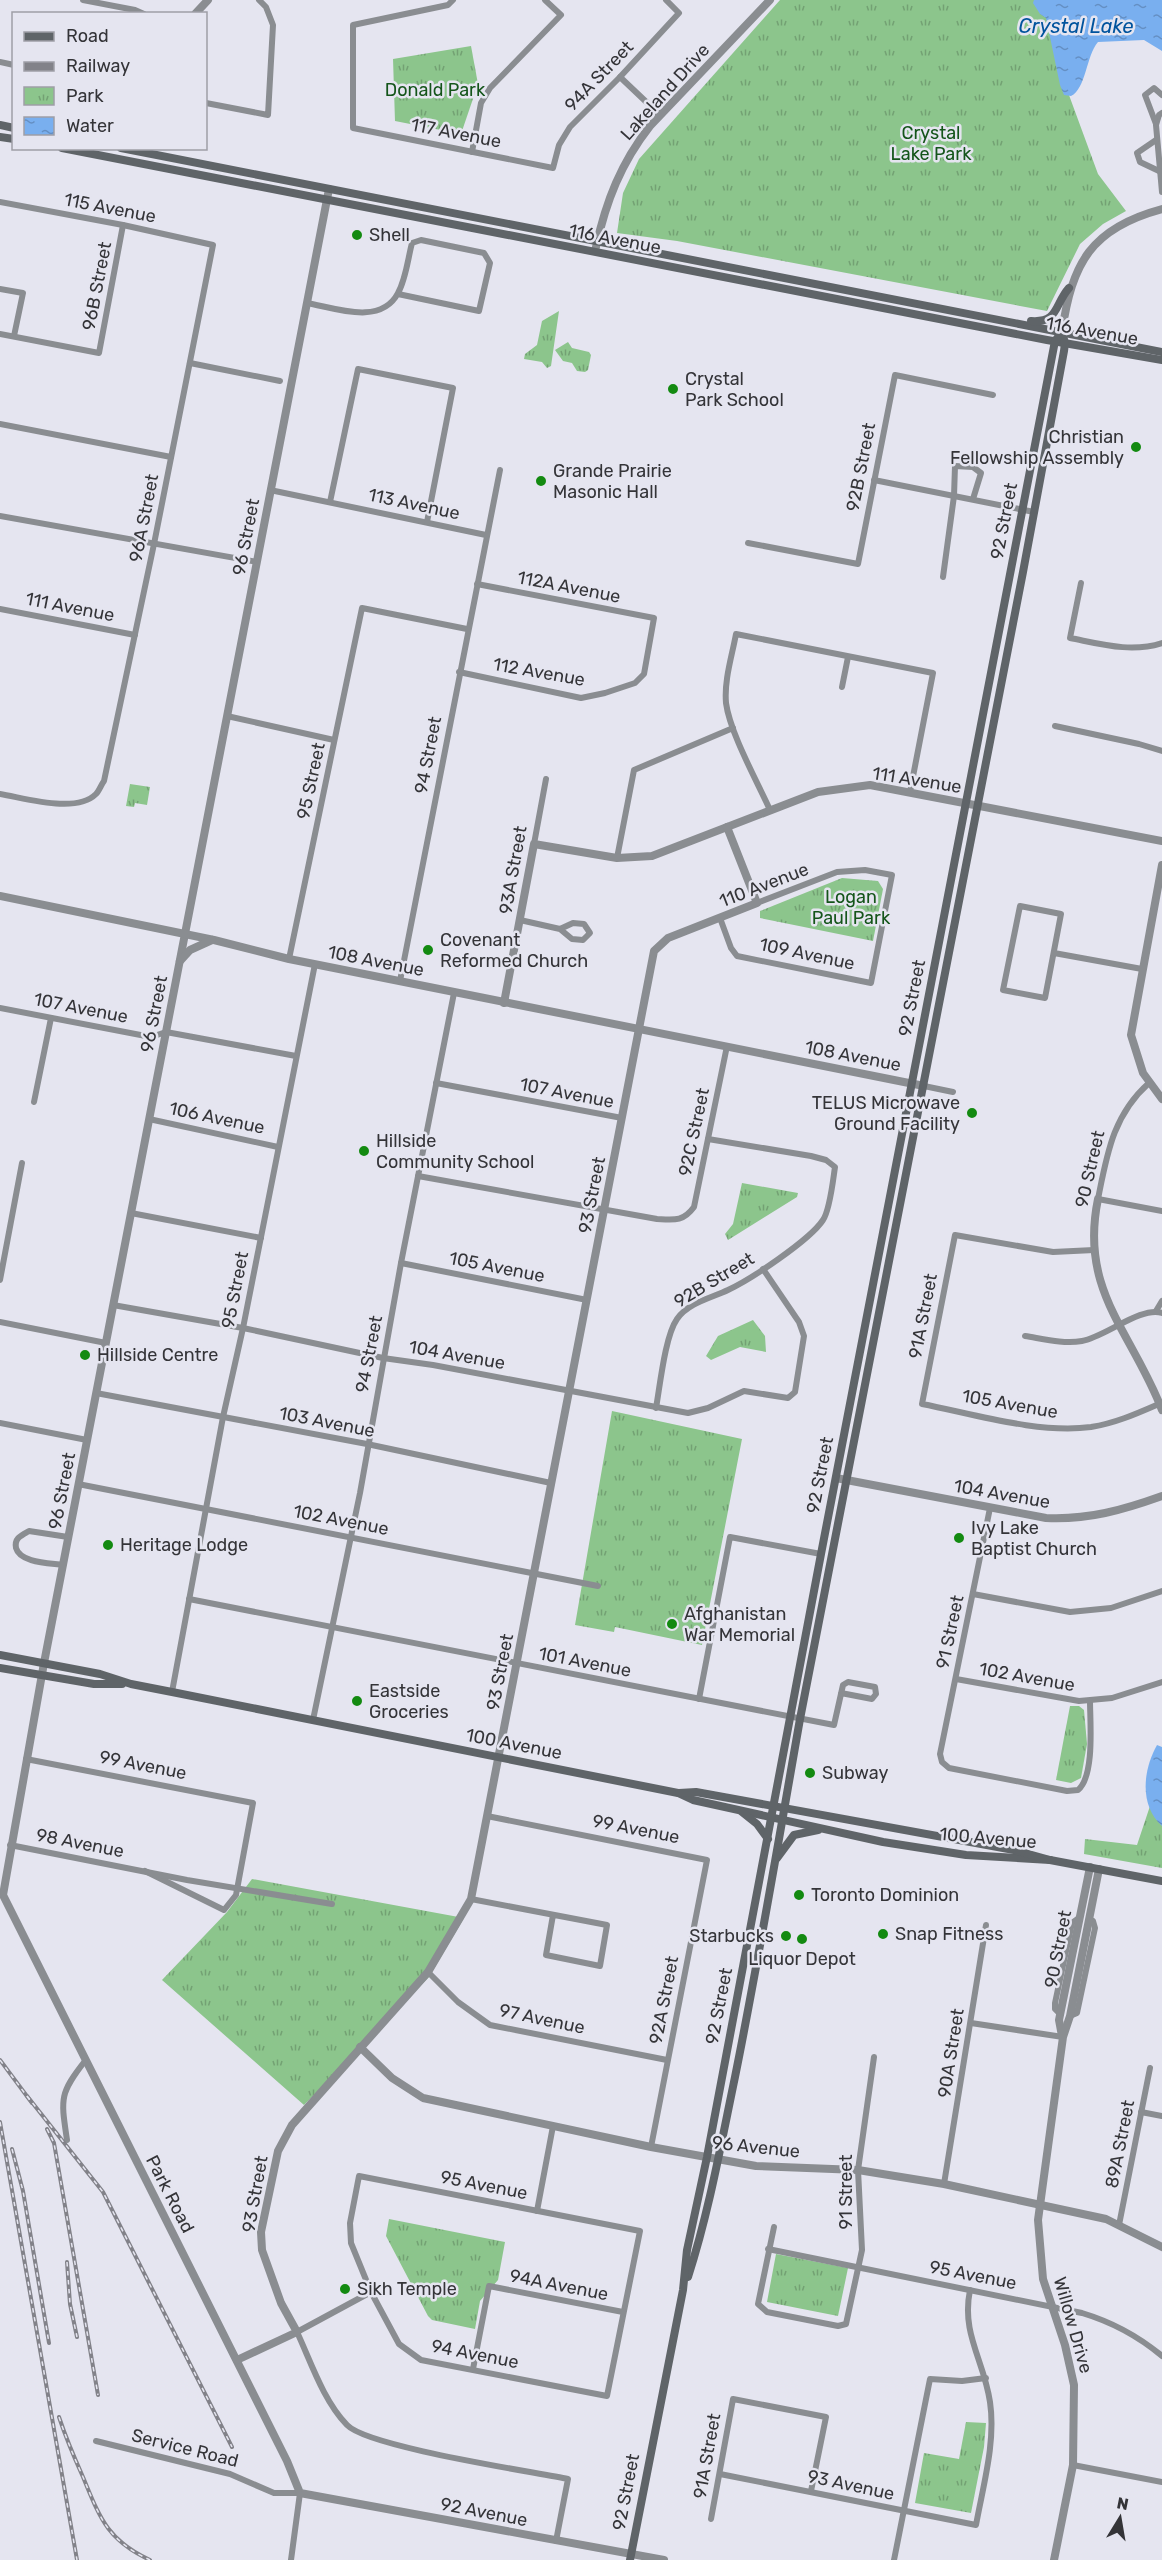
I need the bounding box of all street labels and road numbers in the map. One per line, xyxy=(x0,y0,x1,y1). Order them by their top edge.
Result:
street label: 94A Street xyxy=(560,36,638,116)
street label: Lakeland Drive xyxy=(616,39,714,145)
street label: 117 Avenue xyxy=(409,113,503,153)
street label: 115 Avenue xyxy=(62,188,158,228)
street label: 116 Avenue xyxy=(567,219,663,259)
street label: 96B Street xyxy=(78,240,116,332)
street label: 116 Avenue xyxy=(1044,312,1140,350)
street label: 92B Street xyxy=(842,421,880,513)
street label: 96A Street xyxy=(125,472,163,564)
street label: 92 Street xyxy=(986,481,1022,561)
street label: 113 Avenue xyxy=(366,484,462,524)
street label: 96 Street xyxy=(228,497,264,577)
street label: 112A Avenue xyxy=(516,566,622,608)
street label: 111 Avenue xyxy=(24,588,116,626)
street label: 112 Avenue xyxy=(491,653,587,691)
street label: 94 Street xyxy=(410,715,446,795)
street label: 95 Street xyxy=(292,741,330,821)
street label: 111 Avenue xyxy=(871,762,963,798)
street label: 93A Street xyxy=(494,824,532,916)
street label: 110 Avenue xyxy=(716,858,812,912)
street label: 109 Avenue xyxy=(757,933,857,975)
street label: 108 Avenue xyxy=(326,941,426,981)
street label: 92 Street xyxy=(894,958,930,1038)
street label: 96 Street xyxy=(136,974,172,1054)
street label: 107 Avenue xyxy=(32,988,130,1028)
street label: 108 Avenue xyxy=(803,1036,903,1076)
street label: 107 Avenue xyxy=(518,1073,616,1113)
street label: 92C Street xyxy=(674,1086,714,1178)
street label: 106 Avenue xyxy=(167,1097,267,1139)
street label: 90 Street xyxy=(1070,1128,1110,1210)
street label: 93 Street xyxy=(574,1155,610,1235)
street label: 105 Avenue xyxy=(447,1247,547,1287)
street label: 92B Street xyxy=(670,1247,758,1313)
street label: 95 Street xyxy=(217,1250,253,1330)
street label: 91A Street xyxy=(904,1271,942,1361)
street label: 94 Street xyxy=(351,1314,387,1394)
street label: 104 Avenue xyxy=(407,1336,507,1374)
street label: 105 Avenue xyxy=(960,1385,1060,1423)
street label: 103 Avenue xyxy=(277,1402,377,1442)
street label: 92 Street xyxy=(802,1435,838,1515)
street label: 96 Street xyxy=(44,1451,80,1531)
street label: 104 Avenue xyxy=(952,1475,1052,1513)
street label: 102 Avenue xyxy=(291,1500,391,1540)
street label: 91 Street xyxy=(931,1593,969,1671)
street label: 93 Street xyxy=(482,1632,518,1712)
street label: 101 Avenue xyxy=(537,1642,633,1682)
street label: 102 Avenue xyxy=(977,1658,1077,1696)
street label: 100 Avenue xyxy=(464,1724,564,1764)
street label: 99 Avenue xyxy=(98,1746,188,1784)
street label: 99 Avenue xyxy=(591,1810,681,1848)
street label: 100 Avenue xyxy=(938,1823,1038,1853)
street label: 98 Avenue xyxy=(34,1824,126,1862)
street label: 90 Street xyxy=(1040,1908,1076,1990)
street label: 92A Street xyxy=(645,1954,683,2046)
street label: 92 Street xyxy=(701,1966,737,2046)
street label: 97 Avenue xyxy=(497,1999,587,2039)
street label: 90A Street xyxy=(933,2007,969,2099)
street label: 89A Street xyxy=(1101,2098,1139,2190)
street label: 96 Avenue xyxy=(711,2131,801,2163)
street label: Park Road xyxy=(141,2151,199,2237)
street label: 93 Street xyxy=(237,2154,273,2234)
street label: 91 Street xyxy=(835,2155,857,2229)
street label: 95 Avenue xyxy=(439,2166,529,2204)
street label: 95 Avenue xyxy=(928,2256,1018,2294)
street label: 94A Avenue xyxy=(508,2265,610,2305)
street label: Willow Drive xyxy=(1049,2274,1097,2376)
street label: 94 Avenue xyxy=(429,2335,521,2373)
street label: 91A Street xyxy=(689,2412,725,2500)
street label: Service Road xyxy=(129,2424,241,2472)
street label: 92 Street xyxy=(608,2452,644,2532)
street label: 93 Avenue xyxy=(806,2465,896,2505)
street label: 92 Avenue xyxy=(439,2493,529,2531)

